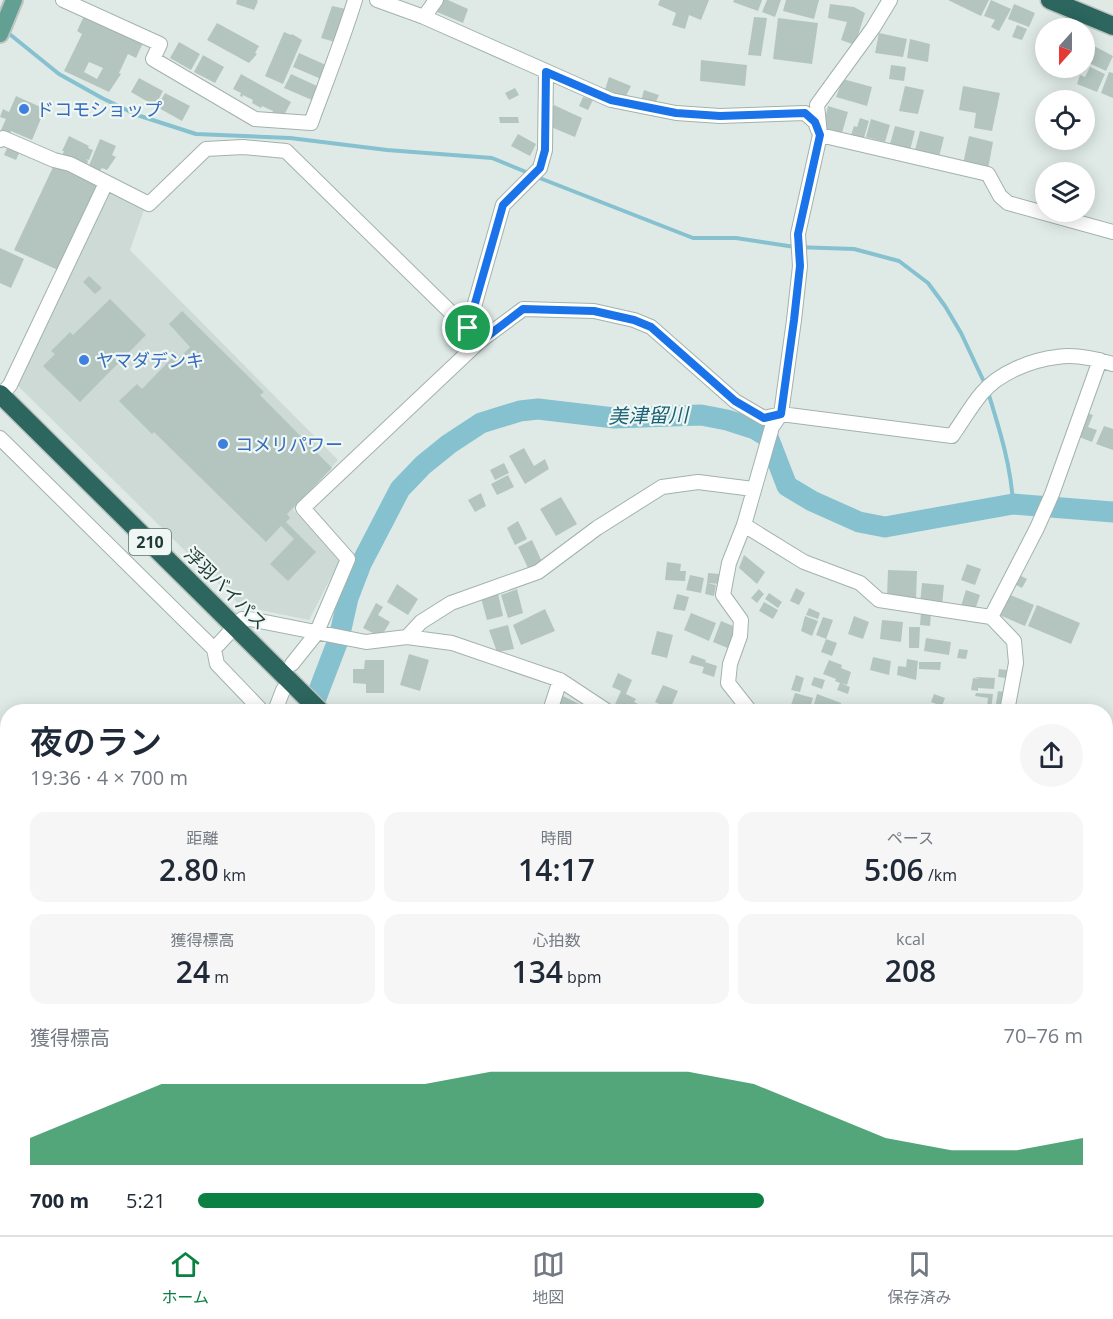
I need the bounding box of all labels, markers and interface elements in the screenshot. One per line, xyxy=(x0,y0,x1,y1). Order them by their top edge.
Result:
north arrow xyxy=(1035,18,1095,78)
map controls xyxy=(1035,18,1095,222)
button: locate xyxy=(1035,90,1095,150)
place label: ドコモショップ xyxy=(36,97,162,121)
marker: ドコモショップ xyxy=(17,102,31,116)
button: layers xyxy=(1035,162,1095,222)
pin xyxy=(442,302,493,353)
icon: arrive xyxy=(451,311,484,344)
place label: ヤマダデンキ xyxy=(96,348,204,372)
marker: ヤマダデンキ xyxy=(77,353,91,367)
water label: 美津留川 xyxy=(608,401,690,429)
place label: コメリパワー xyxy=(235,432,343,456)
marker: コメリパワー xyxy=(216,437,230,451)
road number: 210 xyxy=(129,529,171,555)
street label: 浮羽バイパス xyxy=(179,541,273,635)
text: 夜のラン xyxy=(30,719,162,764)
button: share xyxy=(1020,724,1083,787)
text: 19:36 · 4 × 700 m xyxy=(30,764,188,791)
text: 距離 xyxy=(186,827,219,849)
text: 時間 xyxy=(540,827,573,849)
text: ペース xyxy=(887,827,934,849)
text: 2.80 xyxy=(159,849,219,890)
text: 14:17 xyxy=(518,849,595,890)
text: 5:06 xyxy=(864,849,924,890)
text: km xyxy=(219,864,246,886)
text: /km xyxy=(924,864,957,886)
text: kcal xyxy=(896,928,925,950)
text: 獲得標高 xyxy=(170,929,235,951)
text: 心拍数 xyxy=(532,929,581,951)
text: 208 xyxy=(885,950,936,991)
text: 24 xyxy=(176,951,210,992)
text: 134 xyxy=(511,951,563,992)
text: m xyxy=(210,966,229,988)
text: bpm xyxy=(563,966,602,988)
text: 70–76 m xyxy=(1004,1022,1083,1049)
text: 獲得標高 xyxy=(30,1024,110,1051)
text: 700 m xyxy=(30,1187,89,1214)
text: 5:21 xyxy=(126,1187,166,1214)
tab: ホーム xyxy=(161,1248,209,1308)
tab: 地図 xyxy=(532,1248,565,1308)
tab: 保存済み xyxy=(888,1248,952,1308)

